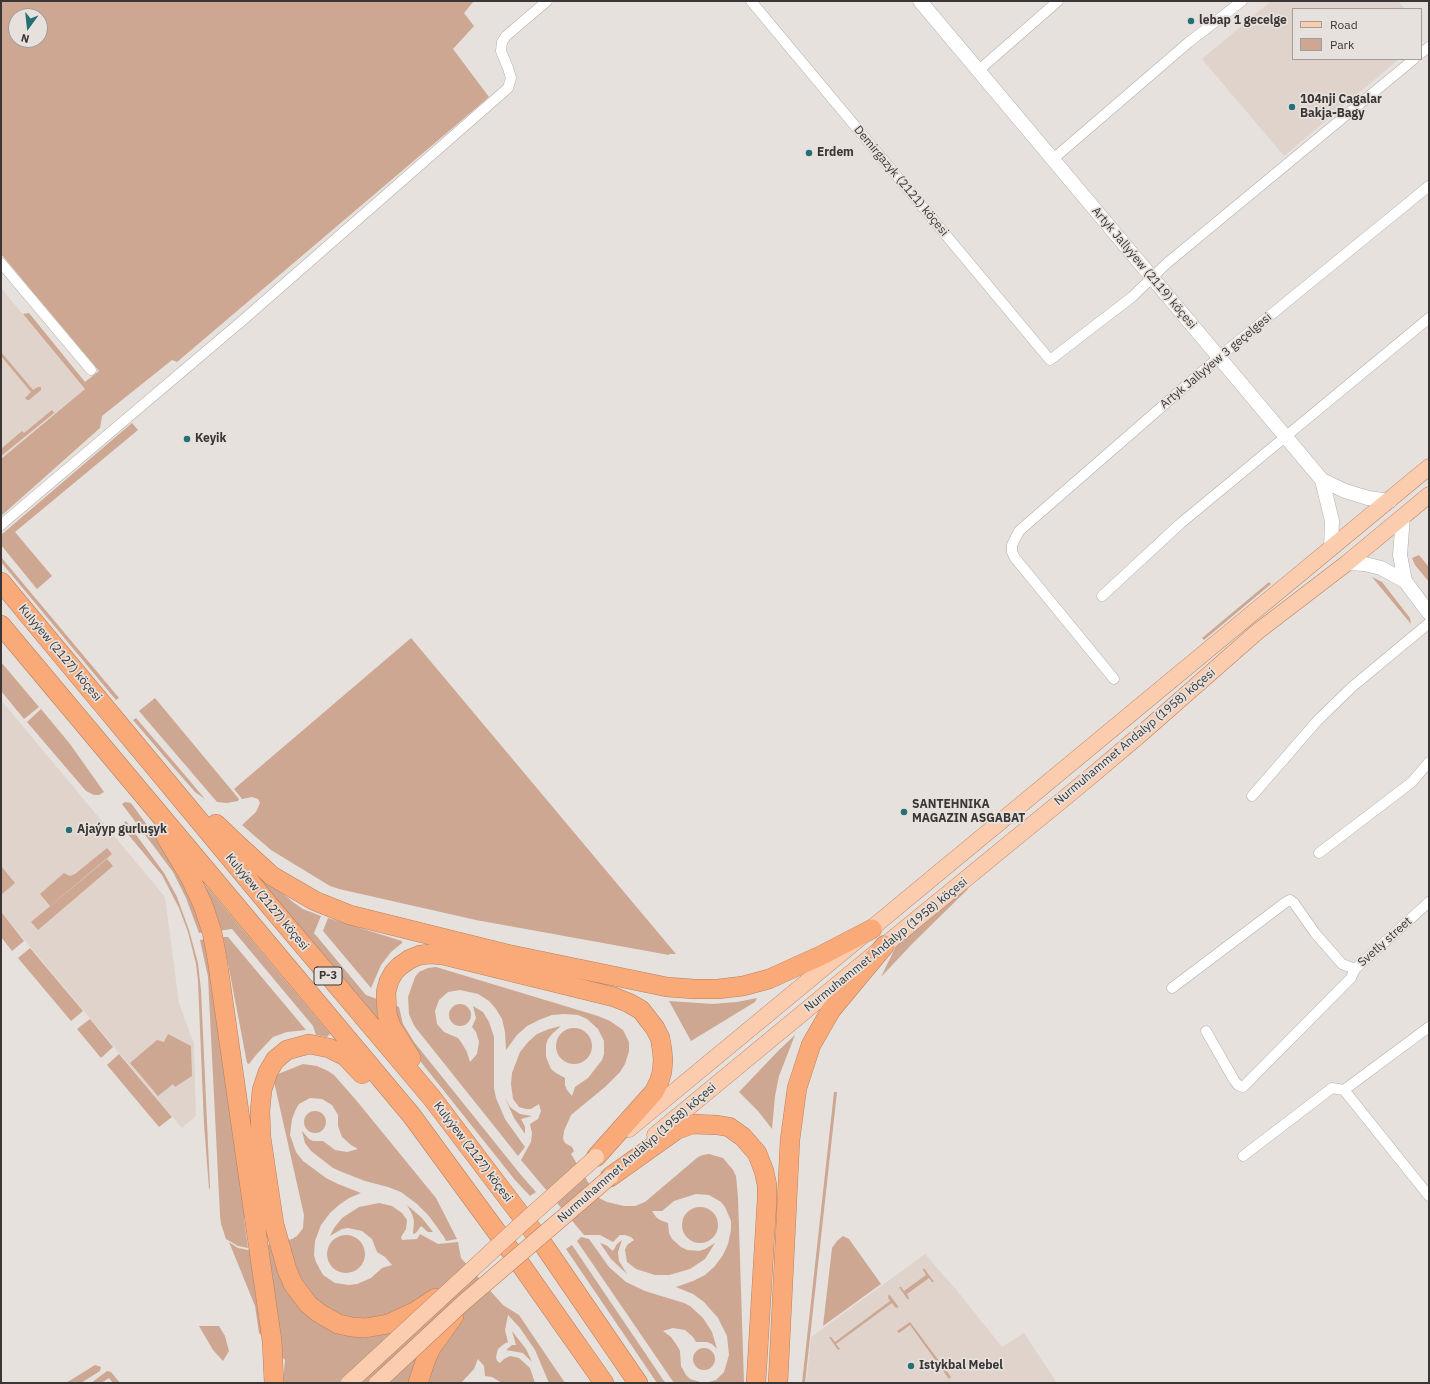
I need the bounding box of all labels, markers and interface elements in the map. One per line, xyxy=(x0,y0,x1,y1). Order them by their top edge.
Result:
north arrow xyxy=(8,8,48,48)
legend xyxy=(1292,8,1422,60)
place label: lebap 1 gecelge xyxy=(1199,14,1287,28)
marker: lebap 1 gecelge xyxy=(1186,16,1196,26)
text: Road xyxy=(1330,17,1358,32)
text: N xyxy=(19,31,31,46)
text: Park xyxy=(1330,37,1354,52)
place label: 104nji Cagalar Bakja-Bagy xyxy=(1300,93,1382,121)
marker: 104nji Cagalar Bakja-Bagy xyxy=(1287,102,1297,112)
street label: Demirgazyk (2121) köçesi xyxy=(851,123,951,239)
place label: Erdem xyxy=(817,146,854,160)
marker: Erdem xyxy=(804,148,814,158)
street label: Artyk Jallyýew (2119) köçesi xyxy=(1089,204,1199,332)
street label: Artyk Jallyýew 3 geçelgesi xyxy=(1157,310,1275,412)
place label: Keyik xyxy=(195,432,226,446)
marker: Keyik xyxy=(182,434,192,444)
street label: Kulyýew (2127) köçesi xyxy=(15,602,105,704)
street label: Nurmuhammet Andalyp (1958) köçesi xyxy=(1052,665,1218,809)
place label: SANTEHNIKA MAGAZIN ASGABAT xyxy=(912,798,1025,826)
marker: SANTEHNIKA MAGAZIN ASGABAT xyxy=(899,807,909,817)
place label: Ajaýyp gurluşyk xyxy=(77,823,167,837)
marker: Ajaýyp gurluşyk xyxy=(64,825,74,835)
street label: Kulyýew (2127) köçesi xyxy=(222,851,312,953)
street label: Nurmuhammet Andalyp (1958) köçesi xyxy=(802,875,970,1015)
street label: Svetly street xyxy=(1355,914,1415,970)
road number: P-3 xyxy=(314,967,342,985)
street label: Nurmuhammet Andalyp (1958) köçesi xyxy=(555,1080,719,1226)
street label: Kulyýew (2127) köçesi xyxy=(431,1099,515,1205)
place label: Istykbal Mebel xyxy=(919,1359,1003,1373)
marker: Istykbal Mebel xyxy=(906,1361,916,1371)

